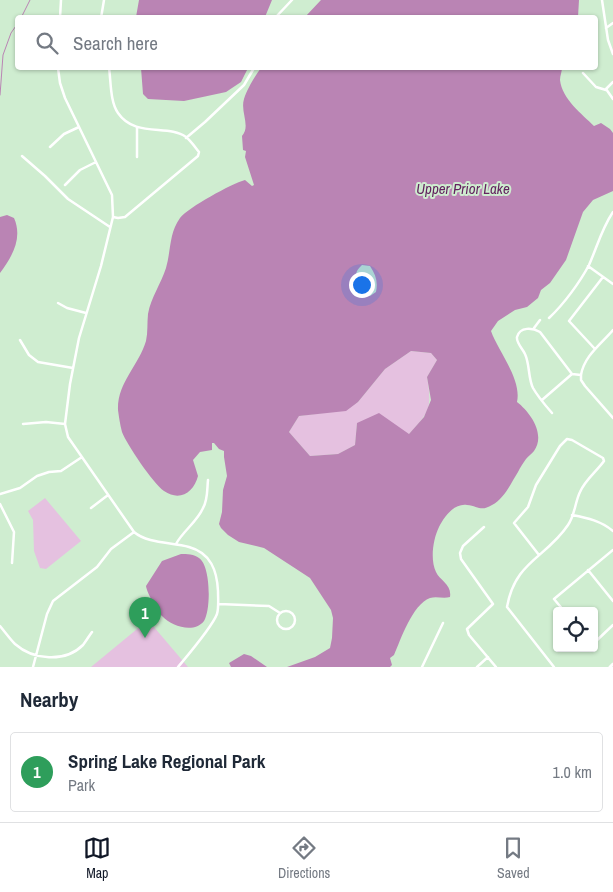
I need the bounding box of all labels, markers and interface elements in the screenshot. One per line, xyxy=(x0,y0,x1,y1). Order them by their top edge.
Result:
search box xyxy=(15,15,598,70)
icon: search xyxy=(33,29,61,57)
text: Search here xyxy=(73,30,158,56)
water label: Upper Prior Lake xyxy=(416,178,510,199)
your location xyxy=(349,272,375,298)
pin: 1 xyxy=(129,597,161,638)
map controls xyxy=(553,607,598,652)
button: locate xyxy=(553,607,598,652)
text: Nearby xyxy=(20,685,78,714)
text: Spring Lake Regional Park xyxy=(68,748,265,774)
text: 1 xyxy=(33,761,41,783)
text: 1.0 km xyxy=(553,761,592,783)
text: Park xyxy=(68,774,95,796)
tab: Map xyxy=(83,834,111,882)
tab: Directions xyxy=(278,834,330,882)
tab: Saved xyxy=(497,834,530,882)

